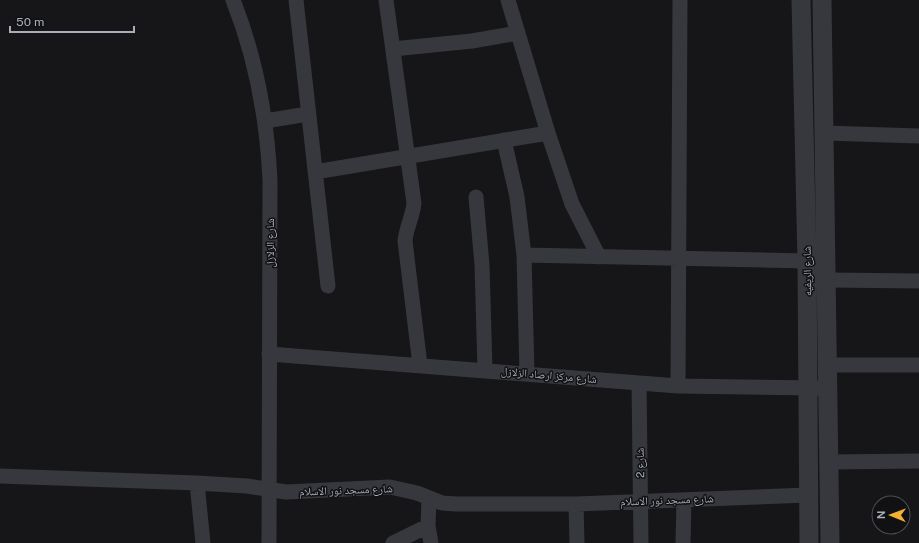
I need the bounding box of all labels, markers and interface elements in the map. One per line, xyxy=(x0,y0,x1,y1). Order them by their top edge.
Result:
scale bar xyxy=(10,8,134,34)
text: 50 m xyxy=(16,15,44,29)
street label: شارع الزلازل xyxy=(264,218,277,268)
street label: شارع الريفيه xyxy=(801,246,814,296)
street label: شارع مركز ارصاد الزلازل xyxy=(501,365,597,386)
street label: شارع 2 xyxy=(634,448,647,478)
street label: شارع مسجد نور الاسلام xyxy=(299,482,393,499)
street label: شارع مسجد نور الاسلام xyxy=(620,492,714,509)
north arrow xyxy=(871,495,911,535)
text: N xyxy=(875,510,887,519)

